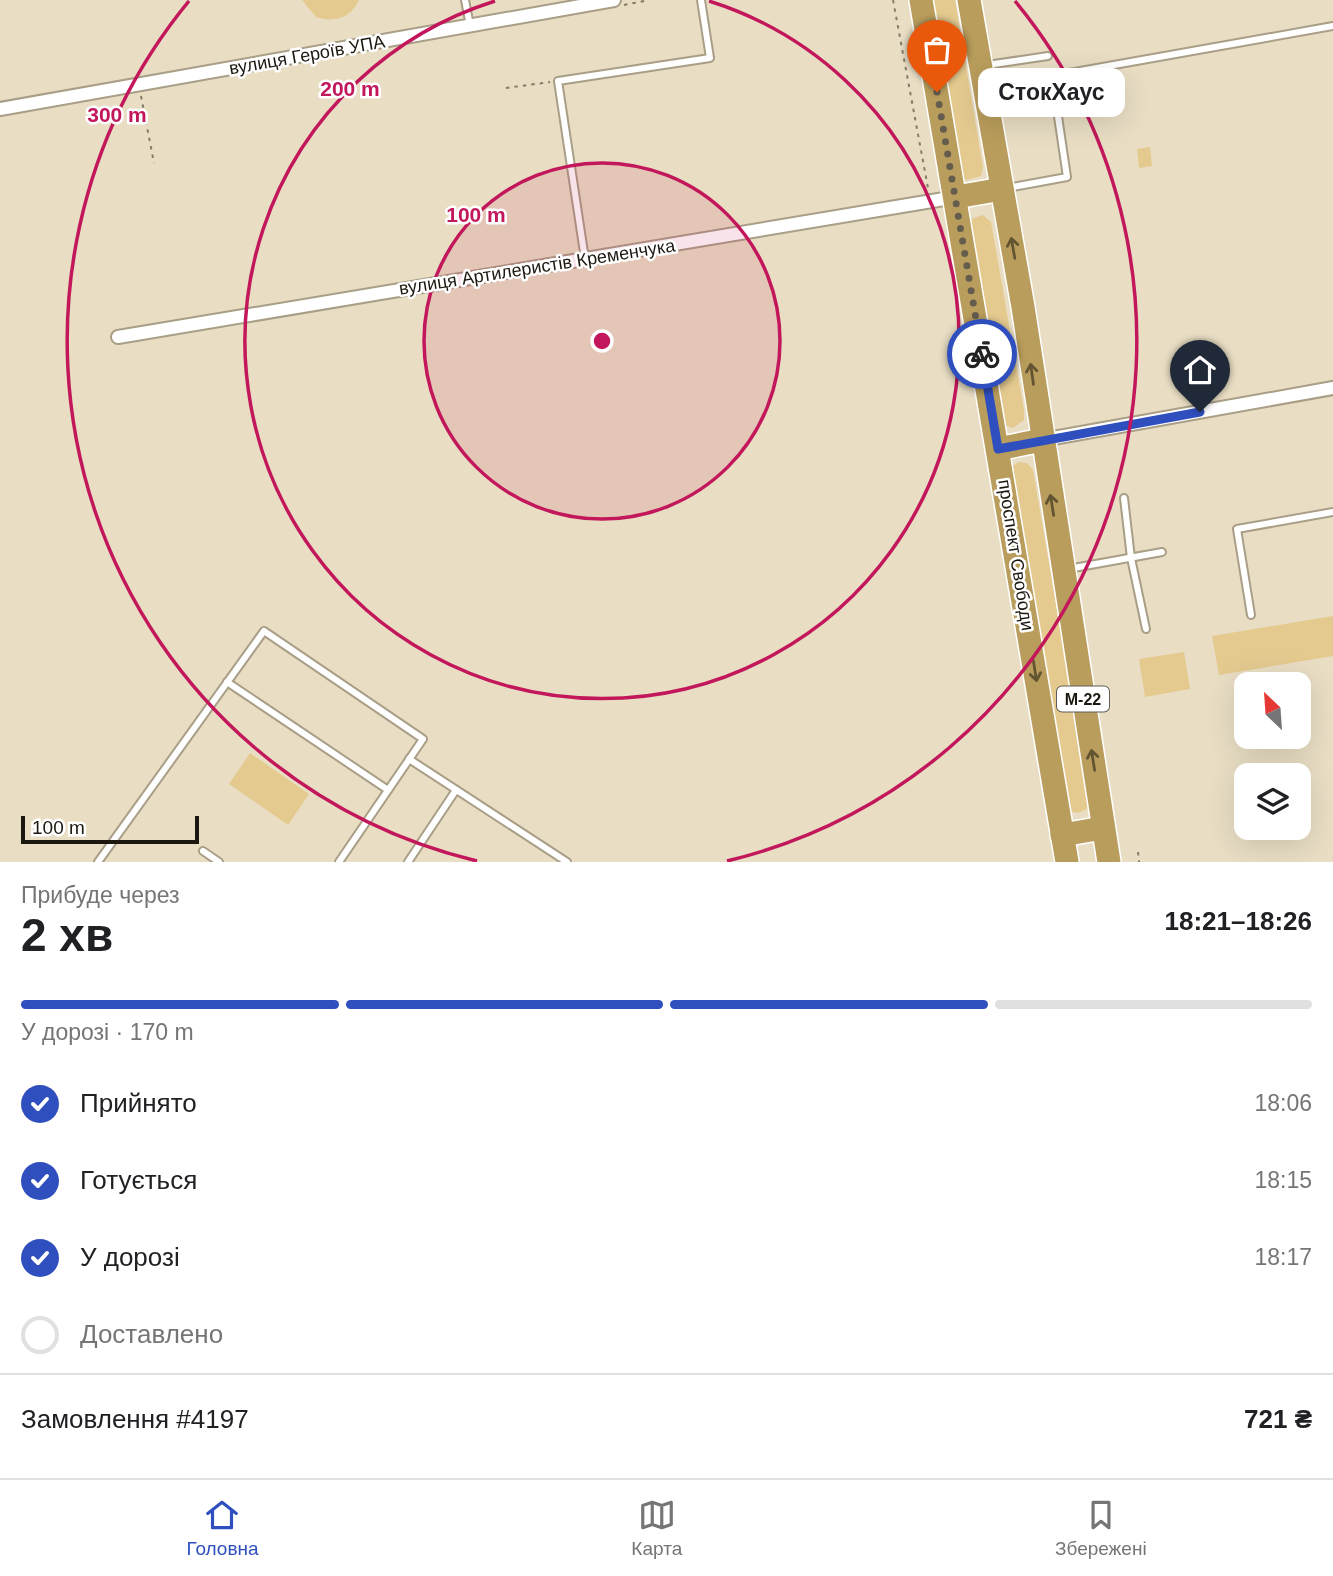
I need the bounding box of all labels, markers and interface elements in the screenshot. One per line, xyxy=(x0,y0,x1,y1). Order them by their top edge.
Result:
pin xyxy=(907,20,967,92)
street label: вулиця Героїв УПА xyxy=(228,31,386,79)
icon: bag xyxy=(918,31,956,69)
callout: СтокХаус xyxy=(979,68,1126,116)
text: 200 m xyxy=(320,77,380,100)
text: СтокХаус xyxy=(998,79,1105,105)
text: 300 m xyxy=(87,103,147,126)
text: 100 m xyxy=(446,203,506,226)
street label: вулиця Артилеристів Кременчука xyxy=(398,235,677,299)
one-way arrow xyxy=(1006,237,1019,260)
courier xyxy=(947,319,1017,389)
centre of rings xyxy=(590,329,614,353)
icon: bike xyxy=(963,335,1001,373)
pin xyxy=(1170,340,1230,412)
icon: home xyxy=(1181,351,1219,389)
one-way arrow xyxy=(1026,363,1039,385)
street label: проспект Свободи xyxy=(994,478,1038,632)
one-way arrow xyxy=(1045,494,1058,517)
one-way arrow xyxy=(1029,659,1042,682)
north arrow xyxy=(1234,672,1311,749)
map controls xyxy=(1234,672,1311,840)
road number: М-22 xyxy=(1057,686,1109,712)
one-way arrow xyxy=(1086,749,1099,772)
button: layers xyxy=(1234,763,1311,840)
scale bar xyxy=(21,813,200,845)
text: 100 m xyxy=(32,817,85,838)
text: Прибуде через xyxy=(21,882,180,908)
text: 18:21–18:26 xyxy=(1165,906,1312,936)
text: 2 хв xyxy=(21,909,113,961)
text: У дорозі · 170 m xyxy=(21,1019,194,1045)
icon: check xyxy=(21,1085,59,1123)
text: Прийнято xyxy=(80,1088,197,1118)
text: 18:06 xyxy=(1254,1090,1312,1116)
icon: check xyxy=(21,1162,59,1200)
text: Готується xyxy=(80,1165,197,1195)
text: 18:15 xyxy=(1254,1167,1312,1193)
icon: check xyxy=(21,1239,59,1277)
text: У дорозі xyxy=(80,1242,180,1272)
text: 18:17 xyxy=(1254,1244,1312,1270)
text: Доставлено xyxy=(80,1319,223,1349)
text: Замовлення #4197 xyxy=(21,1404,249,1434)
text: 721 ₴ xyxy=(1244,1404,1312,1434)
tab: Головна xyxy=(186,1496,259,1560)
tab: Карта xyxy=(631,1496,682,1560)
tab: Збережені xyxy=(1055,1496,1147,1560)

